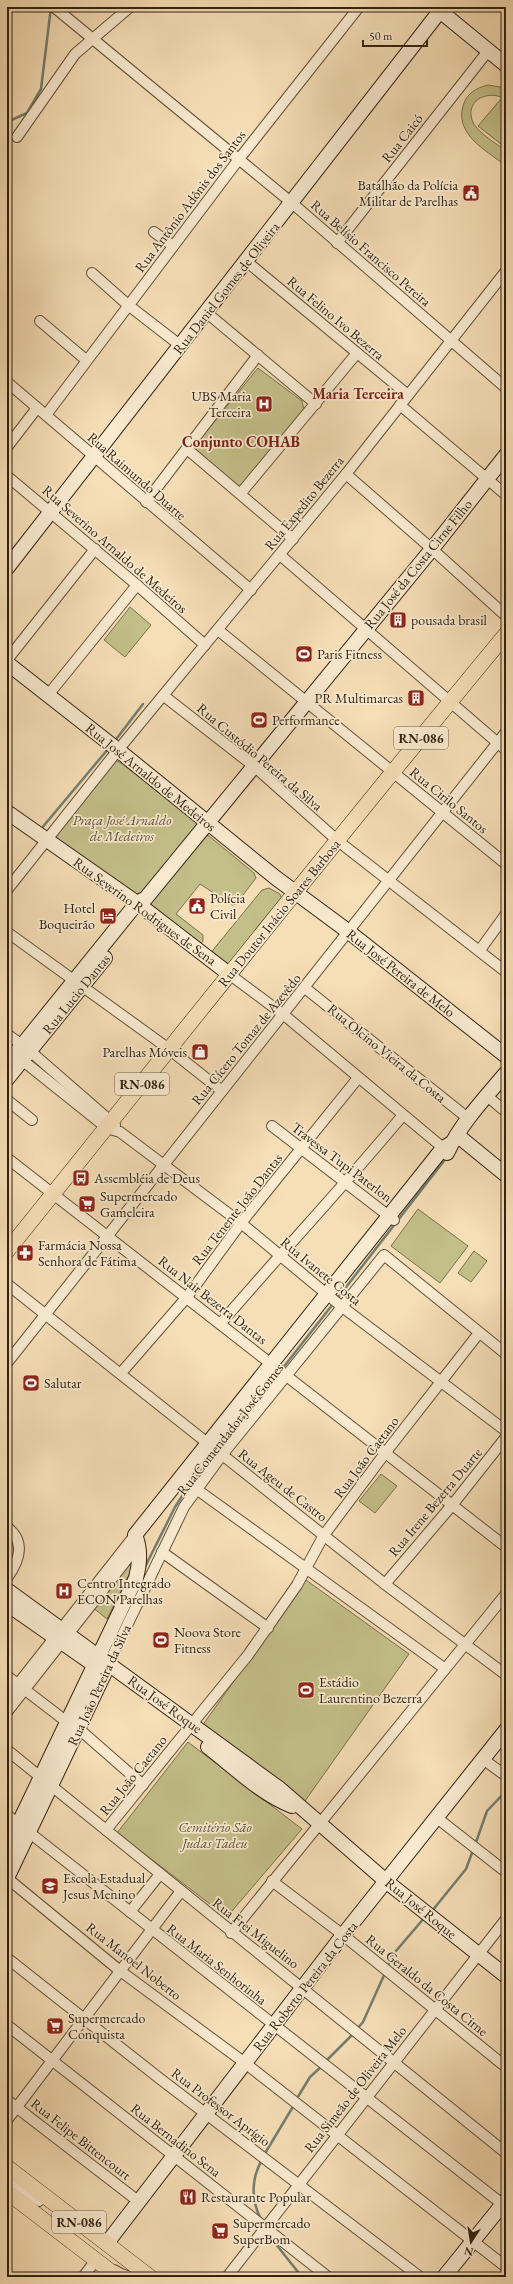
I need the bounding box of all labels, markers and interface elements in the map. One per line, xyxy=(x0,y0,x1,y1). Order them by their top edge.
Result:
scale bar xyxy=(363,22,427,48)
text: 50 m xyxy=(369,28,393,44)
street label: Rua Caicó xyxy=(377,110,427,166)
street label: Rua Antônio Adônis dos Santos xyxy=(131,126,250,276)
place label: Batalhão da Polícia Militar de Parelhas xyxy=(358,176,458,210)
public building icon: Batalhão da Polícia Militar de Parelhas xyxy=(461,183,481,203)
street label: Rua Belísio Francisco Pereira xyxy=(307,196,435,311)
street label: Rua Daniel Gomes de Oliveira xyxy=(169,218,283,358)
street label: Rua Felino Ivo Bezerra xyxy=(284,272,389,364)
district label: Maria Terceira xyxy=(312,384,404,403)
place label: UBS Maria Terceira xyxy=(192,387,251,421)
hospital icon: UBS Maria Terceira xyxy=(254,394,274,414)
street label: Rua Raimundo Duarte xyxy=(84,428,191,524)
district label: Conjunto COHAB xyxy=(182,432,300,451)
street label: Rua Expedito Bezerra xyxy=(260,452,348,554)
street label: Rua Severino Arnaldo de Medeiros xyxy=(39,481,192,617)
street label: Rua José da Costa Cirne Filho xyxy=(360,495,476,632)
building icon: pousada brasil xyxy=(388,610,408,630)
place label: pousada brasil xyxy=(411,611,488,629)
sports icon: Paris Fitness xyxy=(294,644,314,664)
place label: Paris Fitness xyxy=(317,645,382,663)
building icon: PR Multimarcas xyxy=(406,688,426,708)
place label: PR Multimarcas xyxy=(315,689,403,707)
street label: Rua Custódio Pereira da Silva xyxy=(193,699,327,815)
sports icon: Performance xyxy=(249,710,269,730)
place label: Performance xyxy=(272,711,340,729)
street label: Rua José Arnaldo de Medeiros xyxy=(82,719,220,836)
road number: RN-086 xyxy=(394,727,448,749)
street label: Rua Cirilo Santos xyxy=(406,763,492,837)
park label: Praça José Arnaldo de Medeiros xyxy=(72,811,172,845)
street label: Rua Doutor Inácio Soares Barbosa xyxy=(214,835,344,991)
street label: Rua Severino Rodrigues de Sena xyxy=(70,853,221,969)
place label: Polícia Civil xyxy=(210,889,246,923)
public building icon: Polícia Civil xyxy=(187,896,207,916)
place label: Hotel Boqueirão xyxy=(39,899,96,933)
hotel icon: Hotel Boqueirão xyxy=(98,906,118,926)
street label: Rua José Pereira de Melo xyxy=(343,925,459,1021)
street label: Rua Lucio Dantas xyxy=(38,950,114,1038)
street label: Rua Cícero Tomaz de Azevêdo xyxy=(187,970,305,1108)
street label: Rua Olcino Vieira da Costa xyxy=(324,1000,450,1107)
shop icon: Parelhas Móveis xyxy=(190,1042,210,1062)
place label: Parelhas Móveis xyxy=(103,1043,187,1061)
road number: RN-086 xyxy=(115,1073,169,1095)
street label: Travessa Tupi Paterlon xyxy=(288,1118,397,1206)
street label: Rua Tenente João Dantas xyxy=(188,1149,286,1268)
bus stop icon: Assembléia de Deus xyxy=(71,1168,91,1188)
place label: Assembléia de Deus xyxy=(93,1169,200,1187)
place label: Supermercado Gameleira xyxy=(100,1187,177,1221)
supermarket icon: Supermercado Gameleira xyxy=(77,1194,97,1214)
street label: Rua Ivanete Costa xyxy=(277,1233,365,1309)
place label: Farmácia Nossa Senhora de Fátima xyxy=(38,1236,137,1270)
pharmacy icon: Farmácia Nossa Senhora de Fátima xyxy=(15,1243,35,1263)
street label: Rua Nair Bezerra Dantas xyxy=(155,1252,272,1348)
street label: Rua Comendador José Gomes xyxy=(173,1359,288,1499)
sports icon: Salutar xyxy=(21,1373,41,1393)
place label: Salutar xyxy=(44,1374,82,1392)
street label: Rua João Caetano xyxy=(329,1412,403,1501)
street label: Rua Ageu de Castro xyxy=(235,1444,331,1526)
street label: Rua Irene Bezerra Duarte xyxy=(384,1444,486,1560)
place label: Centro Integrado ECON Parelhas xyxy=(77,1574,171,1608)
hospital icon: Centro Integrado ECON Parelhas xyxy=(54,1581,74,1601)
street label: Rua João Pereira da Silva xyxy=(63,1621,135,1749)
place label: Noova Store Fitness xyxy=(174,1623,242,1657)
sports icon: Noova Store Fitness xyxy=(151,1630,171,1650)
street label: Rua José Roque xyxy=(124,1671,206,1737)
place label: Estádio Laurentino Bezerra xyxy=(319,1673,422,1707)
sports icon: Estádio Laurentino Bezerra xyxy=(296,1680,316,1700)
street label: Rua João Caetano xyxy=(95,1731,171,1819)
park label: Cemitério São Judas Tadeu xyxy=(178,1818,252,1852)
place label: Escola Estadual Jesus Menino xyxy=(62,1869,146,1903)
street label: Rua José Roque xyxy=(381,1874,461,1943)
school or university icon: Escola Estadual Jesus Menino xyxy=(40,1876,60,1896)
street label: Rua Frei Miguelino xyxy=(209,1893,303,1973)
street label: Rua Roberto Pereira da Costa xyxy=(249,1917,362,2055)
street label: Rua Manoel Noberto xyxy=(83,1918,185,2004)
street label: Rua Maria Senhorinha xyxy=(163,1919,271,2009)
street label: Rua Geraldo da Costa Cirne xyxy=(362,1930,492,2040)
place label: Supermercado Conquista xyxy=(68,2009,145,2043)
supermarket icon: Supermercado Conquista xyxy=(45,2016,65,2036)
street label: Rua Simeão de Oliveira Melo xyxy=(300,2022,410,2156)
street label: Rua Professor Aprígio xyxy=(168,2064,274,2150)
street label: Rua Felipe Bittencourt xyxy=(27,2094,135,2184)
street label: Rua Bernadino Sena xyxy=(127,2099,225,2181)
restaurant icon: Restaurante Popular xyxy=(178,2187,198,2207)
place label: Restaurante Popular xyxy=(201,2188,311,2206)
road number: RN-086 xyxy=(52,2211,106,2233)
place label: Supermercado SuperBom xyxy=(233,2214,310,2248)
supermarket icon: Supermercado SuperBom xyxy=(210,2221,230,2241)
north arrow xyxy=(451,2222,491,2262)
text: N xyxy=(463,2244,475,2260)

